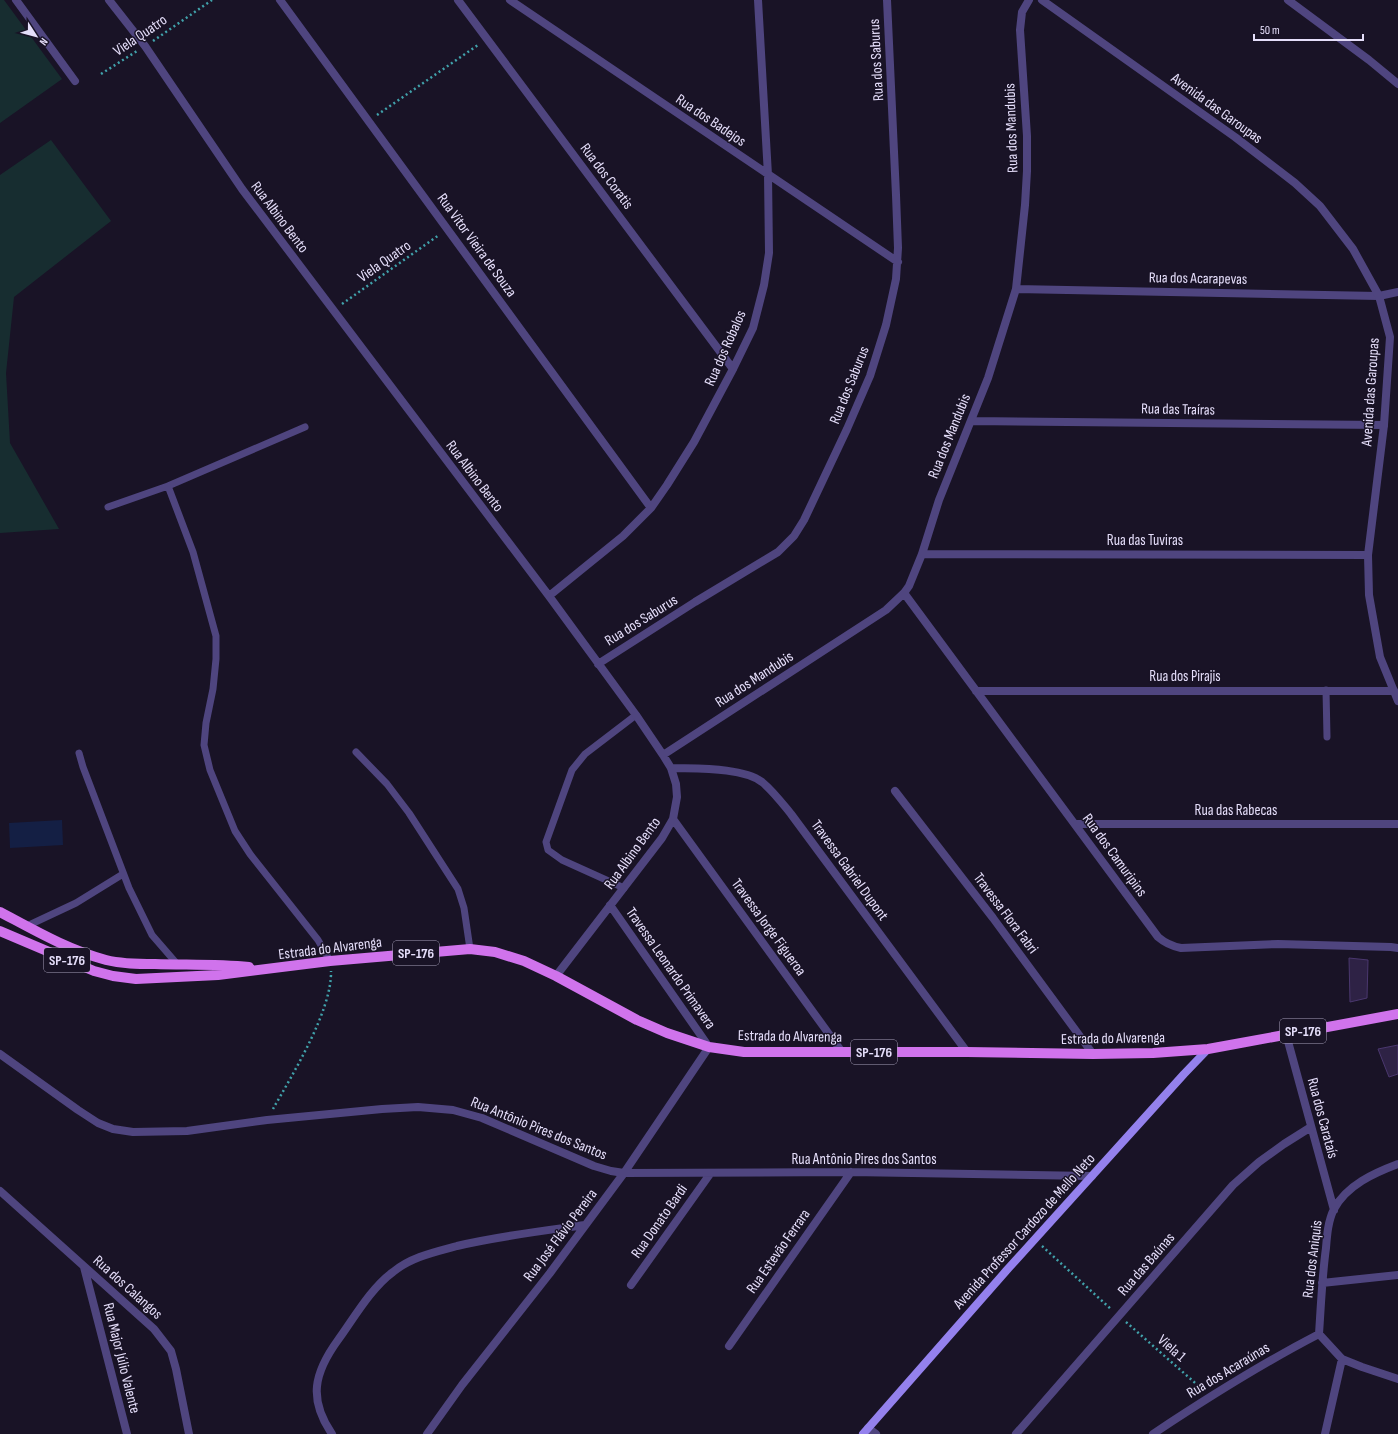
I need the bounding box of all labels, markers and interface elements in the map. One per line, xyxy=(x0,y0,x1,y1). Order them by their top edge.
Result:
street label: Viela Quatro xyxy=(110,11,171,60)
north arrow xyxy=(16,16,56,56)
scale bar xyxy=(1254,16,1363,42)
street label: Rua dos Saburus xyxy=(865,18,888,102)
text: 50 m xyxy=(1260,23,1280,38)
text: N xyxy=(37,35,51,48)
street label: Avenida das Garoupas xyxy=(1166,68,1266,148)
street label: Rua dos Mandubis xyxy=(1000,83,1023,173)
street label: Rua dos Badejos xyxy=(672,90,749,151)
street label: Rua dos Coratis xyxy=(576,140,638,213)
street label: Rua Albino Bento xyxy=(247,178,313,257)
street label: Rua Vitor Vieira de Souza xyxy=(433,190,521,301)
street label: Viela Quatro xyxy=(354,236,415,287)
street label: Rua dos Acarapevas xyxy=(1149,268,1247,289)
street label: Rua dos Robalos xyxy=(700,307,751,389)
street label: Avenida das Garoupas xyxy=(1357,337,1384,448)
street label: Rua dos Saburus xyxy=(825,343,874,427)
street label: Rua dos Mandubis xyxy=(924,391,975,481)
street label: Rua das Traíras xyxy=(1141,399,1215,420)
street label: Rua Albino Bento xyxy=(442,437,508,516)
street label: Rua das Tuviras xyxy=(1107,531,1183,550)
street label: Rua dos Saburus xyxy=(601,591,681,650)
street label: Rua dos Mandubis xyxy=(712,647,797,712)
street label: Rua dos Pirajis xyxy=(1149,667,1221,686)
street label: Rua das Rabecas xyxy=(1195,801,1277,820)
street label: Rua dos Camuripins xyxy=(1078,810,1151,901)
street label: Rua Albino Bento xyxy=(600,813,665,893)
street label: Travessa Gabriel Dupont xyxy=(807,816,893,925)
street label: Travessa Flora Fabri xyxy=(969,869,1042,958)
street label: Travessa Jorge Figueroa xyxy=(727,875,810,980)
street label: Travessa Leonardo Primavera xyxy=(621,904,720,1033)
street label: Estrada do Alvarenga xyxy=(277,933,383,964)
road number: SP-176 xyxy=(393,941,439,965)
road number: SP-176 xyxy=(44,948,90,972)
road number: SP-176 xyxy=(1280,1019,1326,1043)
street label: Estrada do Alvarenga xyxy=(738,1026,842,1047)
street label: Estrada do Alvarenga xyxy=(1061,1028,1165,1049)
road number: SP-176 xyxy=(851,1040,897,1064)
street label: Rua dos Carataís xyxy=(1303,1076,1342,1161)
street label: Rua Antônio Pires dos Santos xyxy=(468,1092,610,1164)
street label: Rua Antônio Pires dos Santos xyxy=(791,1150,937,1169)
street label: Avenida Professor Cardozo de Mello Neto xyxy=(949,1150,1099,1314)
street label: Rua Donato Bardi xyxy=(627,1181,692,1262)
street label: Rua José Flávio Pereira xyxy=(519,1185,601,1285)
street label: Rua Estevão Ferrara xyxy=(742,1205,815,1297)
street label: Rua dos Aniquis xyxy=(1298,1219,1327,1299)
street label: Rua das Baúnas xyxy=(1114,1229,1179,1300)
street label: Rua dos Calangos xyxy=(89,1251,166,1324)
street label: Rua Major Júlio Valente xyxy=(99,1301,144,1415)
street label: Viela 1 xyxy=(1153,1331,1190,1366)
street label: Rua dos Acaraúnas xyxy=(1183,1338,1273,1403)

